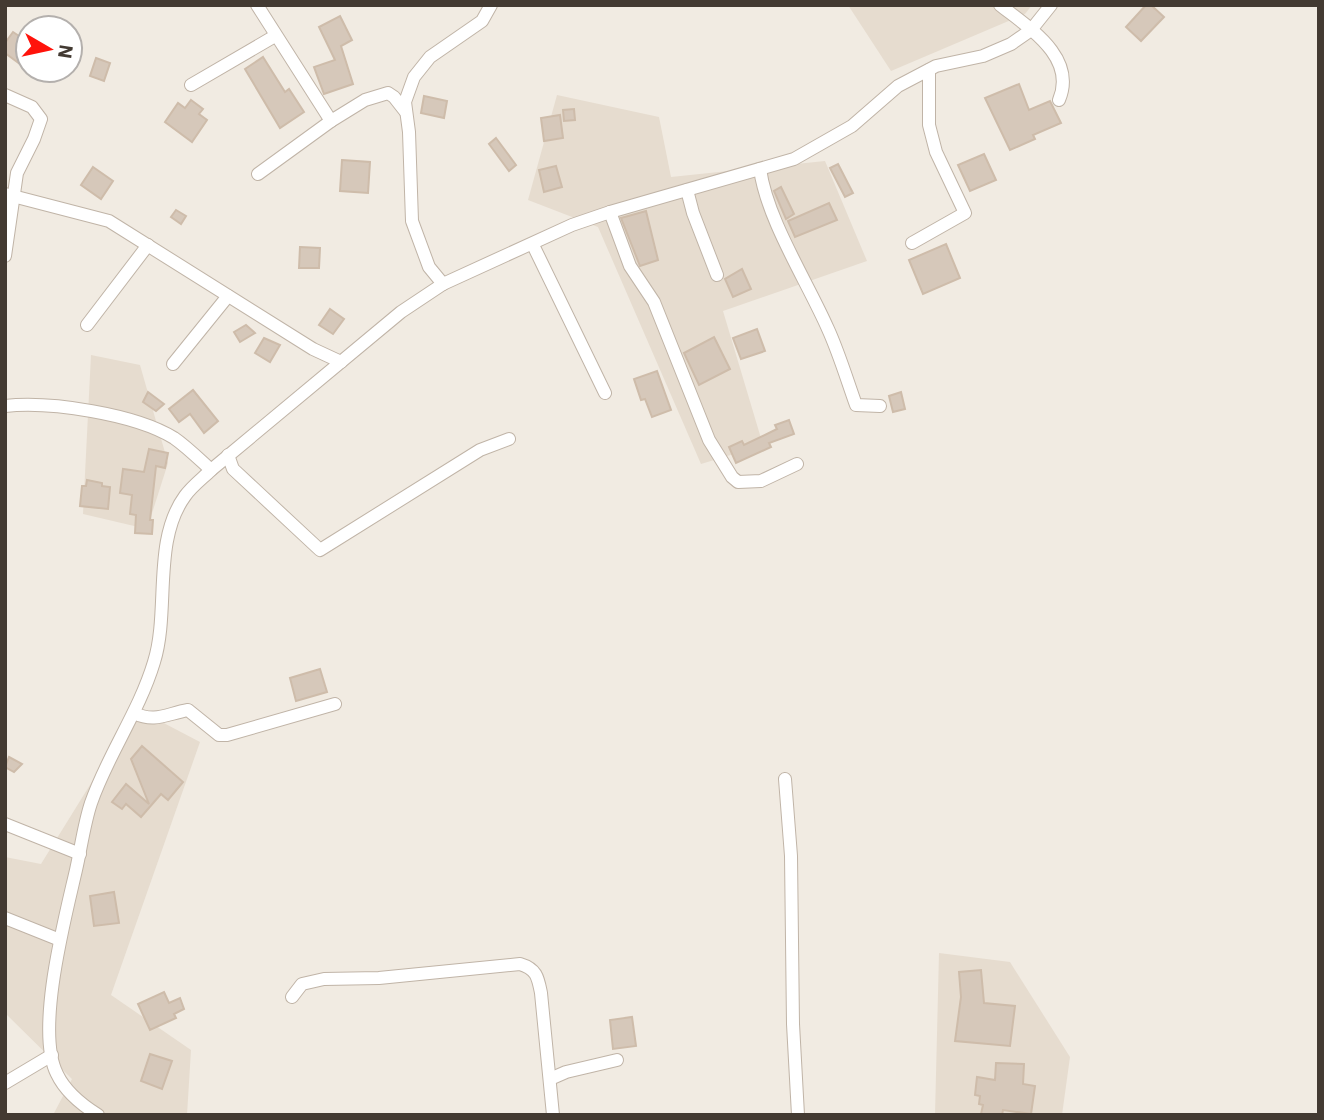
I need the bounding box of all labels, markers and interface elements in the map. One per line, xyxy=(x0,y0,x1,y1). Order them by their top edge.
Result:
north arrow xyxy=(14,14,84,84)
text: N xyxy=(53,43,79,60)

